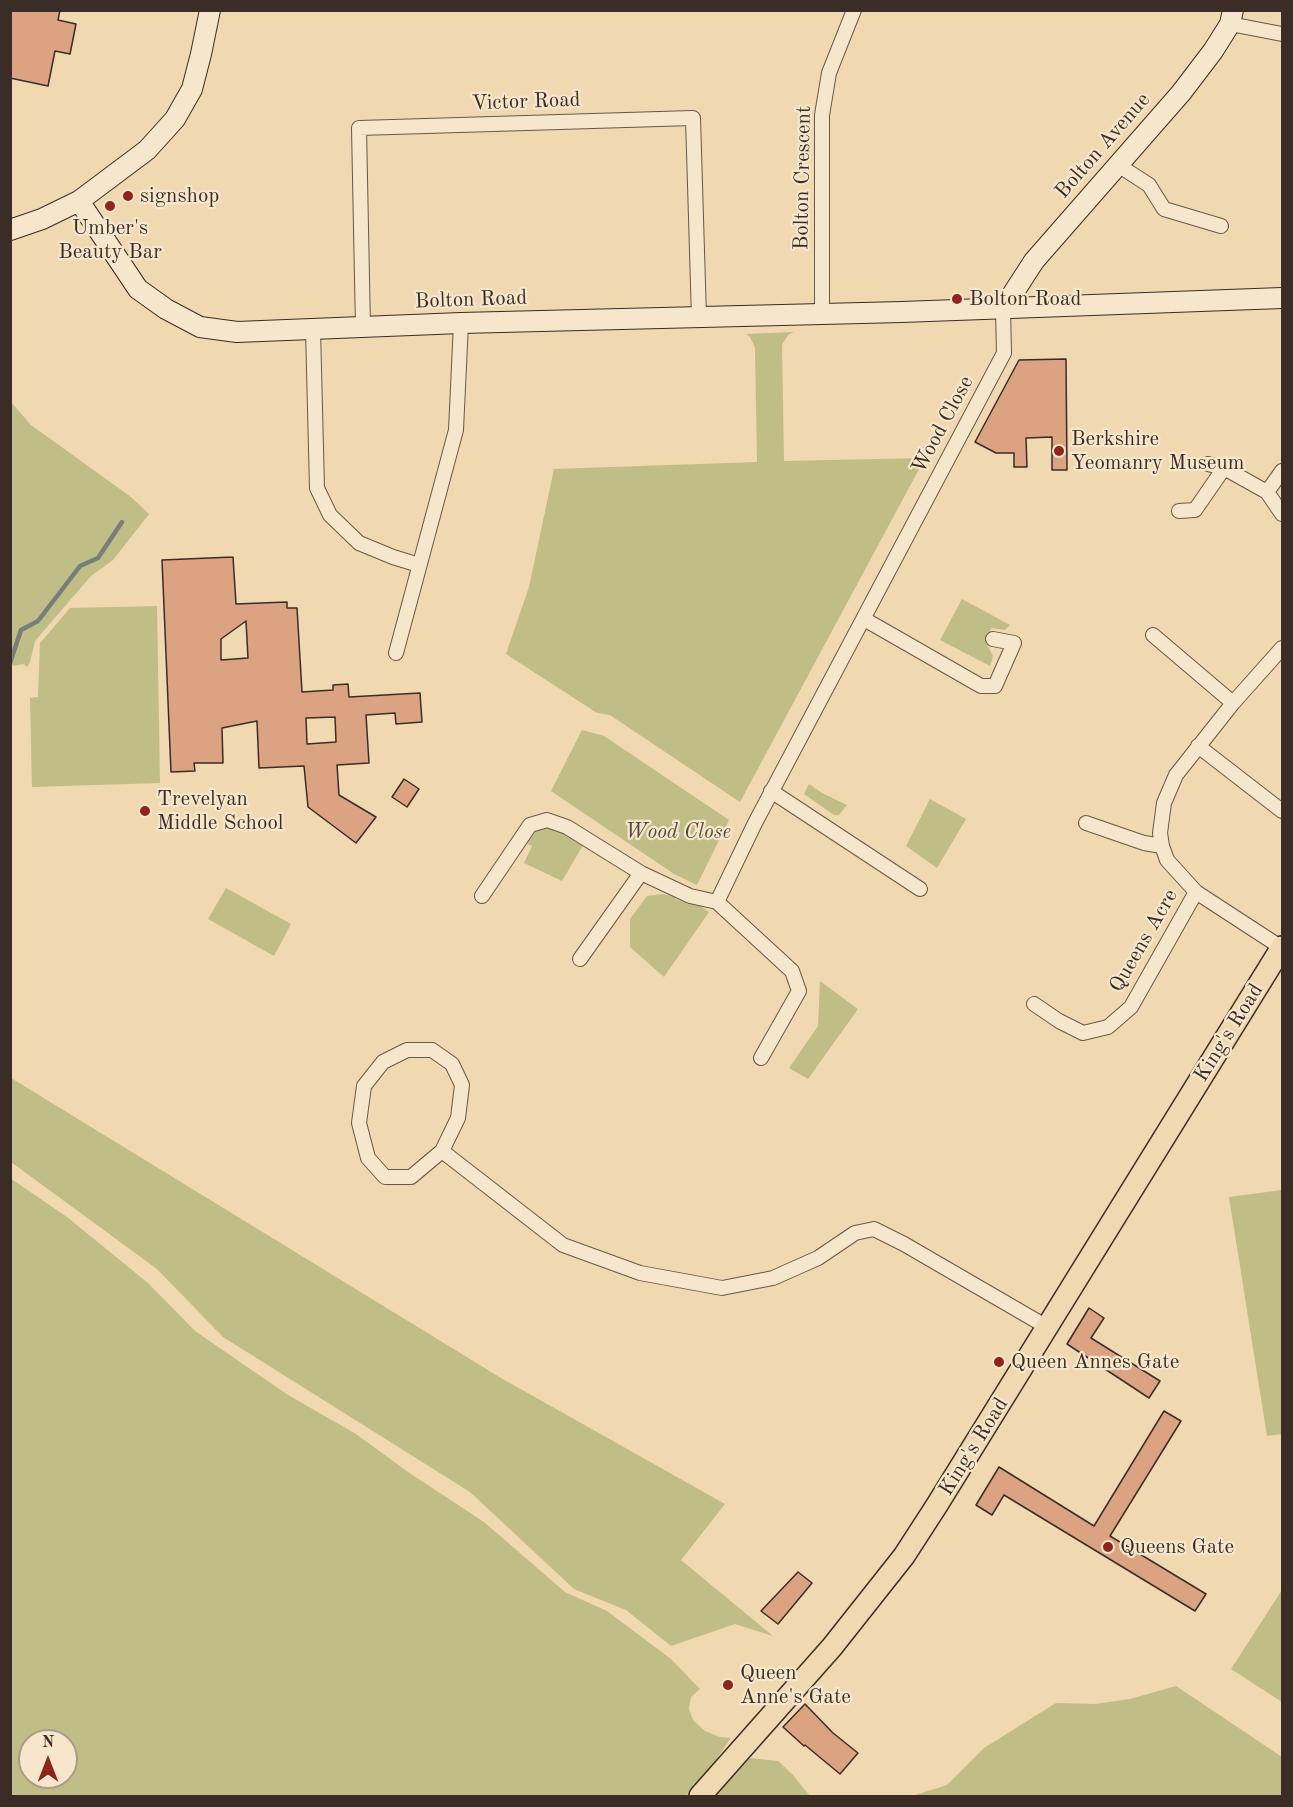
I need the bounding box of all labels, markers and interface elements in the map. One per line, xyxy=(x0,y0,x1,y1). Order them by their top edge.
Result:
street label: Victor Road xyxy=(471,88,581,116)
street label: Bolton Avenue xyxy=(1050,88,1156,204)
street label: Bolton Crescent xyxy=(789,106,817,250)
place label: signshop xyxy=(140,183,219,209)
marker: signshop xyxy=(121,189,135,203)
marker: Umber's Beauty Bar xyxy=(103,199,117,213)
place label: Umber's Beauty Bar xyxy=(58,215,162,265)
street label: Bolton Road xyxy=(414,285,528,315)
place label: Bolton Road xyxy=(969,286,1081,312)
marker: Bolton Road xyxy=(950,292,964,306)
street label: Wood Close xyxy=(907,372,979,478)
place label: Berkshire Yeomanry Museum xyxy=(1071,426,1244,476)
marker: Berkshire Yeomanry Museum xyxy=(1052,444,1066,458)
place label: Trevelyan Middle School xyxy=(157,786,284,836)
marker: Trevelyan Middle School xyxy=(138,804,152,818)
park label: Wood Close xyxy=(625,819,731,845)
street label: Queens Acre xyxy=(1104,885,1184,997)
street label: King's Road xyxy=(1189,979,1269,1087)
place label: Queen Annes Gate xyxy=(1011,1349,1179,1375)
marker: Queen Annes Gate xyxy=(992,1355,1006,1369)
street label: King's Road xyxy=(934,1393,1014,1501)
place label: Queens Gate xyxy=(1120,1534,1234,1560)
marker: Queens Gate xyxy=(1101,1540,1115,1554)
place label: Queen Anne's Gate xyxy=(740,1660,851,1710)
marker: Queen Anne's Gate xyxy=(721,1678,735,1692)
north arrow xyxy=(18,1729,78,1789)
text: N xyxy=(42,1735,54,1751)

